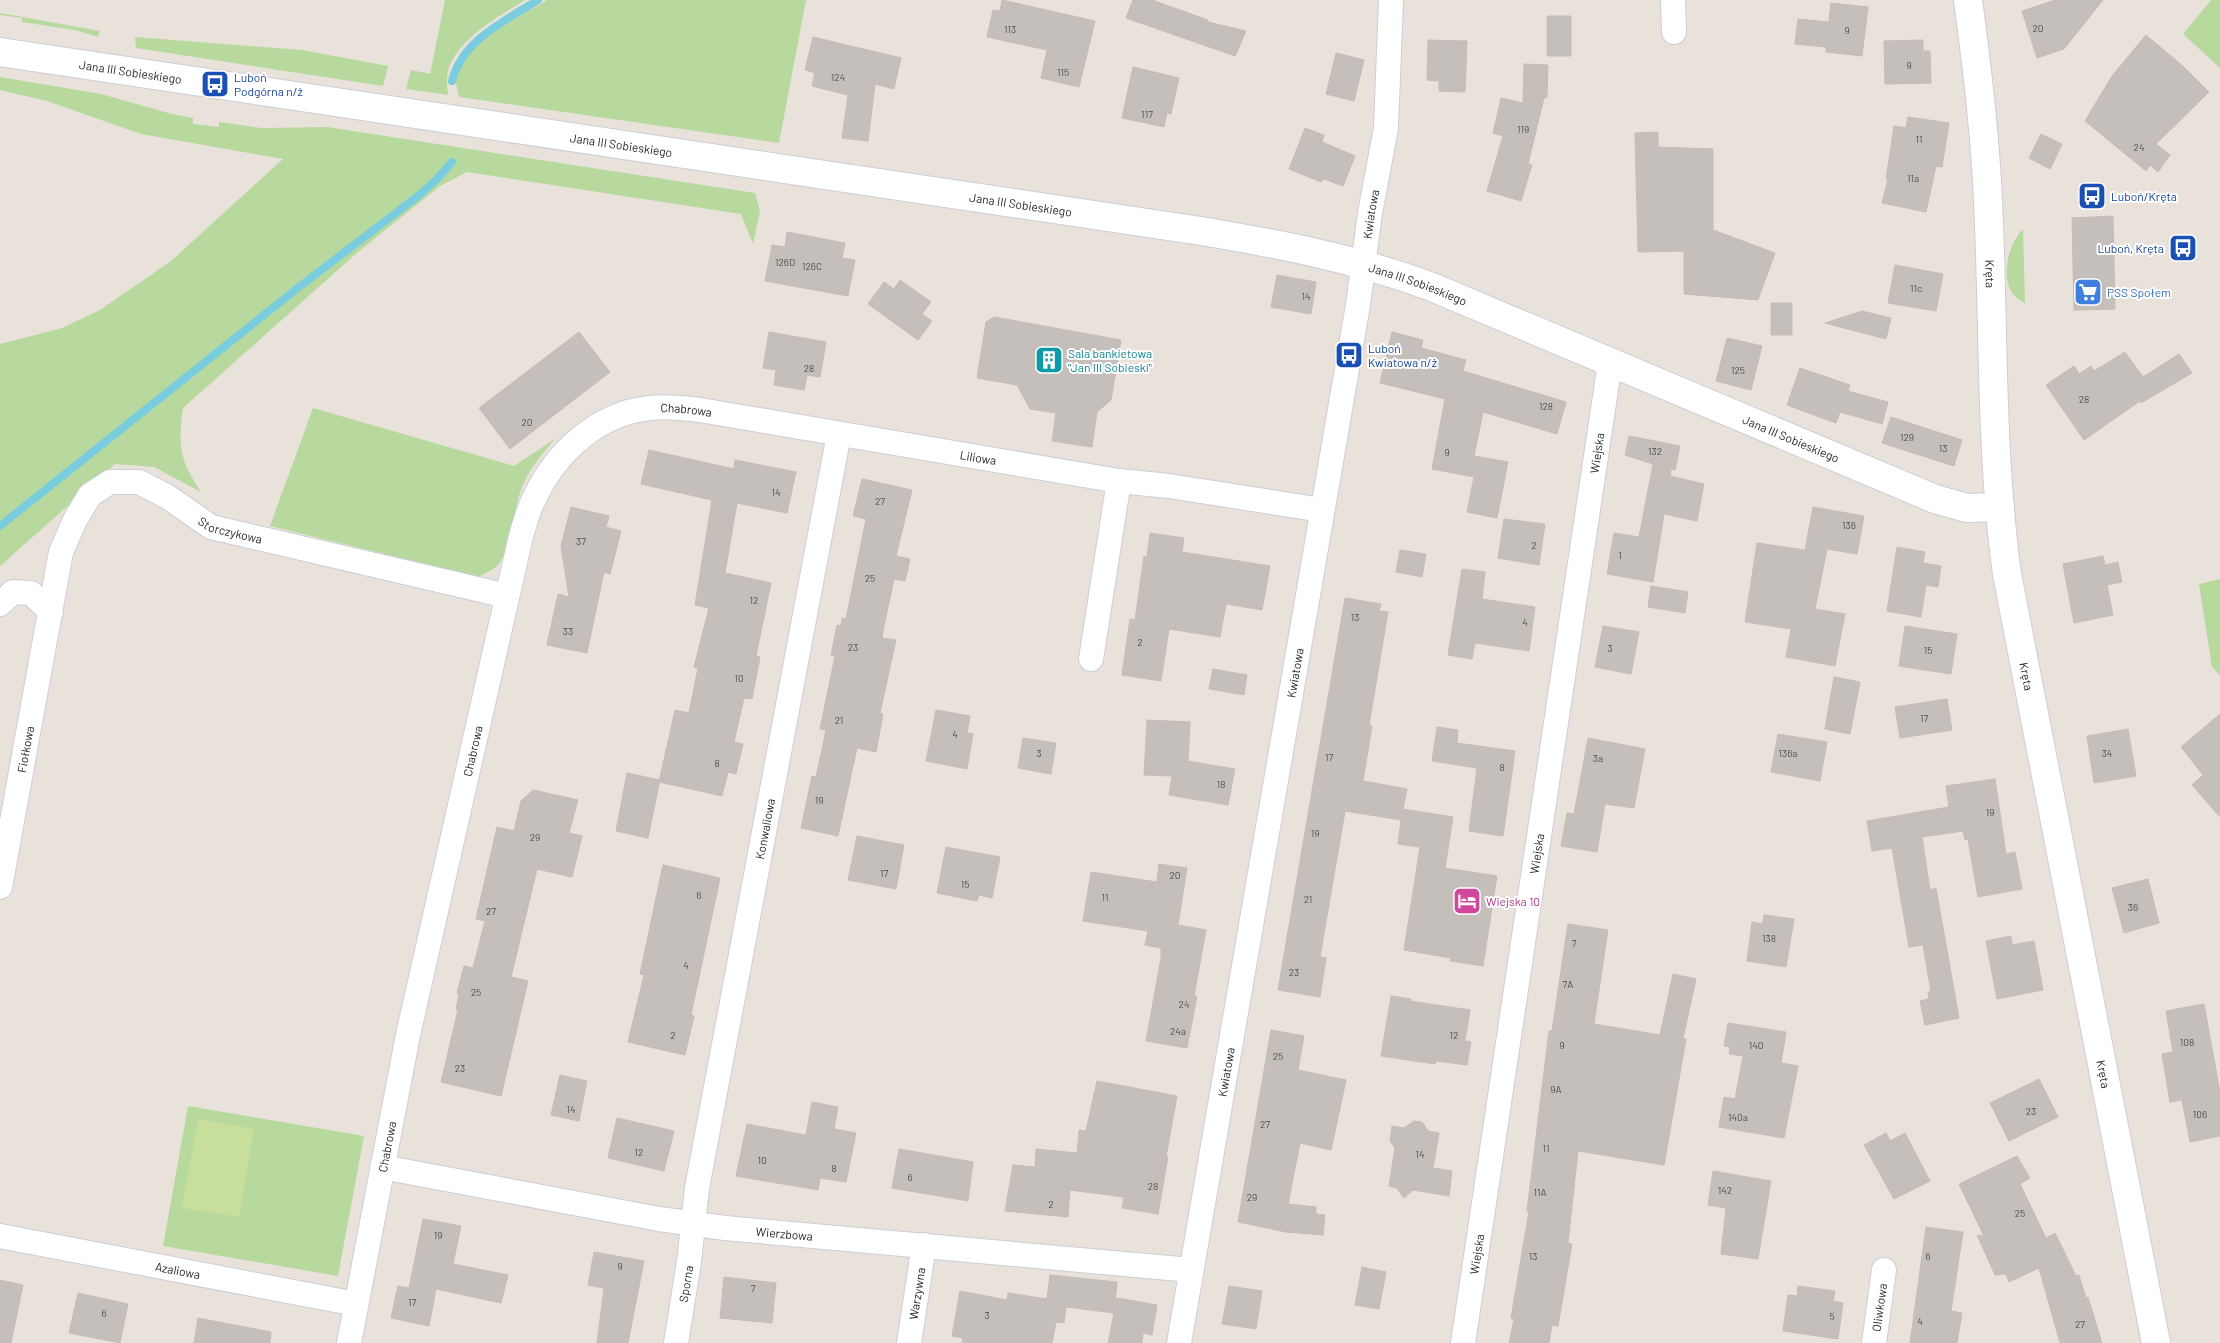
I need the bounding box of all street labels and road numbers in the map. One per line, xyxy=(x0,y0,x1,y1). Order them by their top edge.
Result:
street label: Jana III Sobieskiego xyxy=(78,57,183,86)
street label: Jana III Sobieskiego xyxy=(569,130,673,159)
street label: Kwiatowa xyxy=(1360,188,1381,240)
street label: Jana III Sobieskiego xyxy=(968,190,1073,219)
street label: Kręta xyxy=(1983,259,1998,288)
street label: Jana III Sobieskiego xyxy=(1367,260,1469,308)
street label: Chabrowa xyxy=(660,400,713,419)
street label: Jana III Sobieskiego xyxy=(1741,412,1842,465)
street label: Wiejska xyxy=(1587,432,1606,474)
street label: Liliowa xyxy=(959,447,998,467)
street label: Storczykowa xyxy=(196,514,264,546)
street label: Kwiatowa xyxy=(1283,647,1306,699)
street label: Kręta xyxy=(2017,661,2036,692)
street label: Chabrowa xyxy=(460,724,485,778)
street label: Fiołkowa xyxy=(14,725,36,774)
street label: Konwaliowa xyxy=(752,797,777,860)
street label: Wiejska xyxy=(1526,832,1546,875)
street label: Kwiatowa xyxy=(1215,1046,1237,1098)
street label: Kręta xyxy=(2094,1059,2113,1089)
street label: Chabrowa xyxy=(375,1120,398,1173)
street label: Wierzbowa xyxy=(755,1224,813,1243)
street label: Wiejska xyxy=(1466,1233,1486,1275)
street label: Azaliowa xyxy=(154,1259,201,1281)
street label: Sporna xyxy=(676,1264,695,1303)
street label: Warzywna xyxy=(906,1266,927,1321)
street label: Oliwkowa xyxy=(1869,1282,1889,1332)

